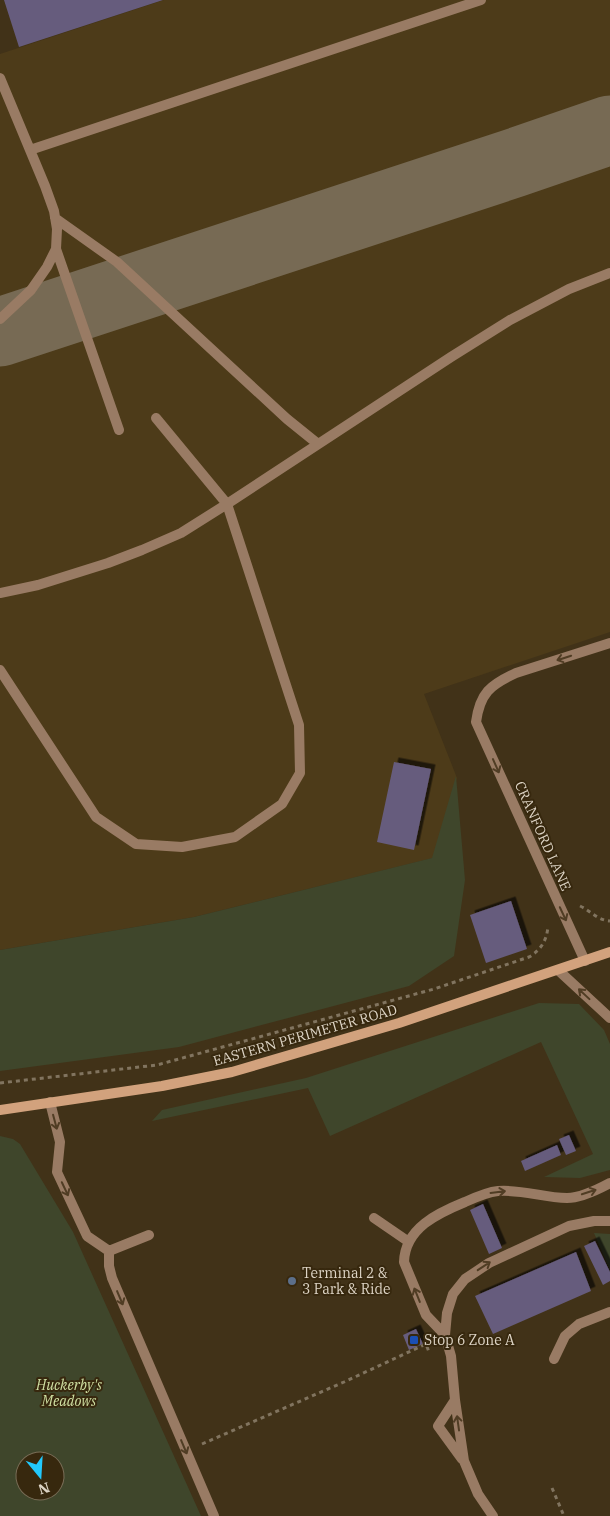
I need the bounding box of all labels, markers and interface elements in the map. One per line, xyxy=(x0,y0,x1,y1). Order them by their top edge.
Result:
one-way arrow xyxy=(556,654,572,663)
one-way arrow xyxy=(492,758,502,773)
street label: CRANFORD LANE xyxy=(511,778,575,894)
one-way arrow xyxy=(559,906,569,921)
one-way arrow xyxy=(578,988,590,1000)
street label: EASTERN PERIMETER ROAD xyxy=(211,1000,399,1070)
one-way arrow xyxy=(51,1114,60,1130)
one-way arrow xyxy=(61,1181,71,1196)
one-way arrow xyxy=(490,1187,506,1197)
one-way arrow xyxy=(581,1187,597,1197)
one-way arrow xyxy=(477,1261,491,1272)
place label: Terminal 2 & 3 Park & Ride xyxy=(302,1264,390,1298)
marker: Terminal 2 & 3 Park & Ride xyxy=(286,1275,298,1287)
one-way arrow xyxy=(412,1288,422,1303)
one-way arrow xyxy=(115,1290,125,1305)
place label: Stop 6 Zone A xyxy=(424,1331,515,1349)
marker: Stop 6 Zone A xyxy=(408,1334,420,1346)
park label: Huckerby's Meadows xyxy=(35,1376,103,1410)
one-way arrow xyxy=(453,1415,463,1431)
one-way arrow xyxy=(179,1439,189,1454)
north arrow xyxy=(15,1451,65,1501)
text: N xyxy=(36,1478,52,1499)

